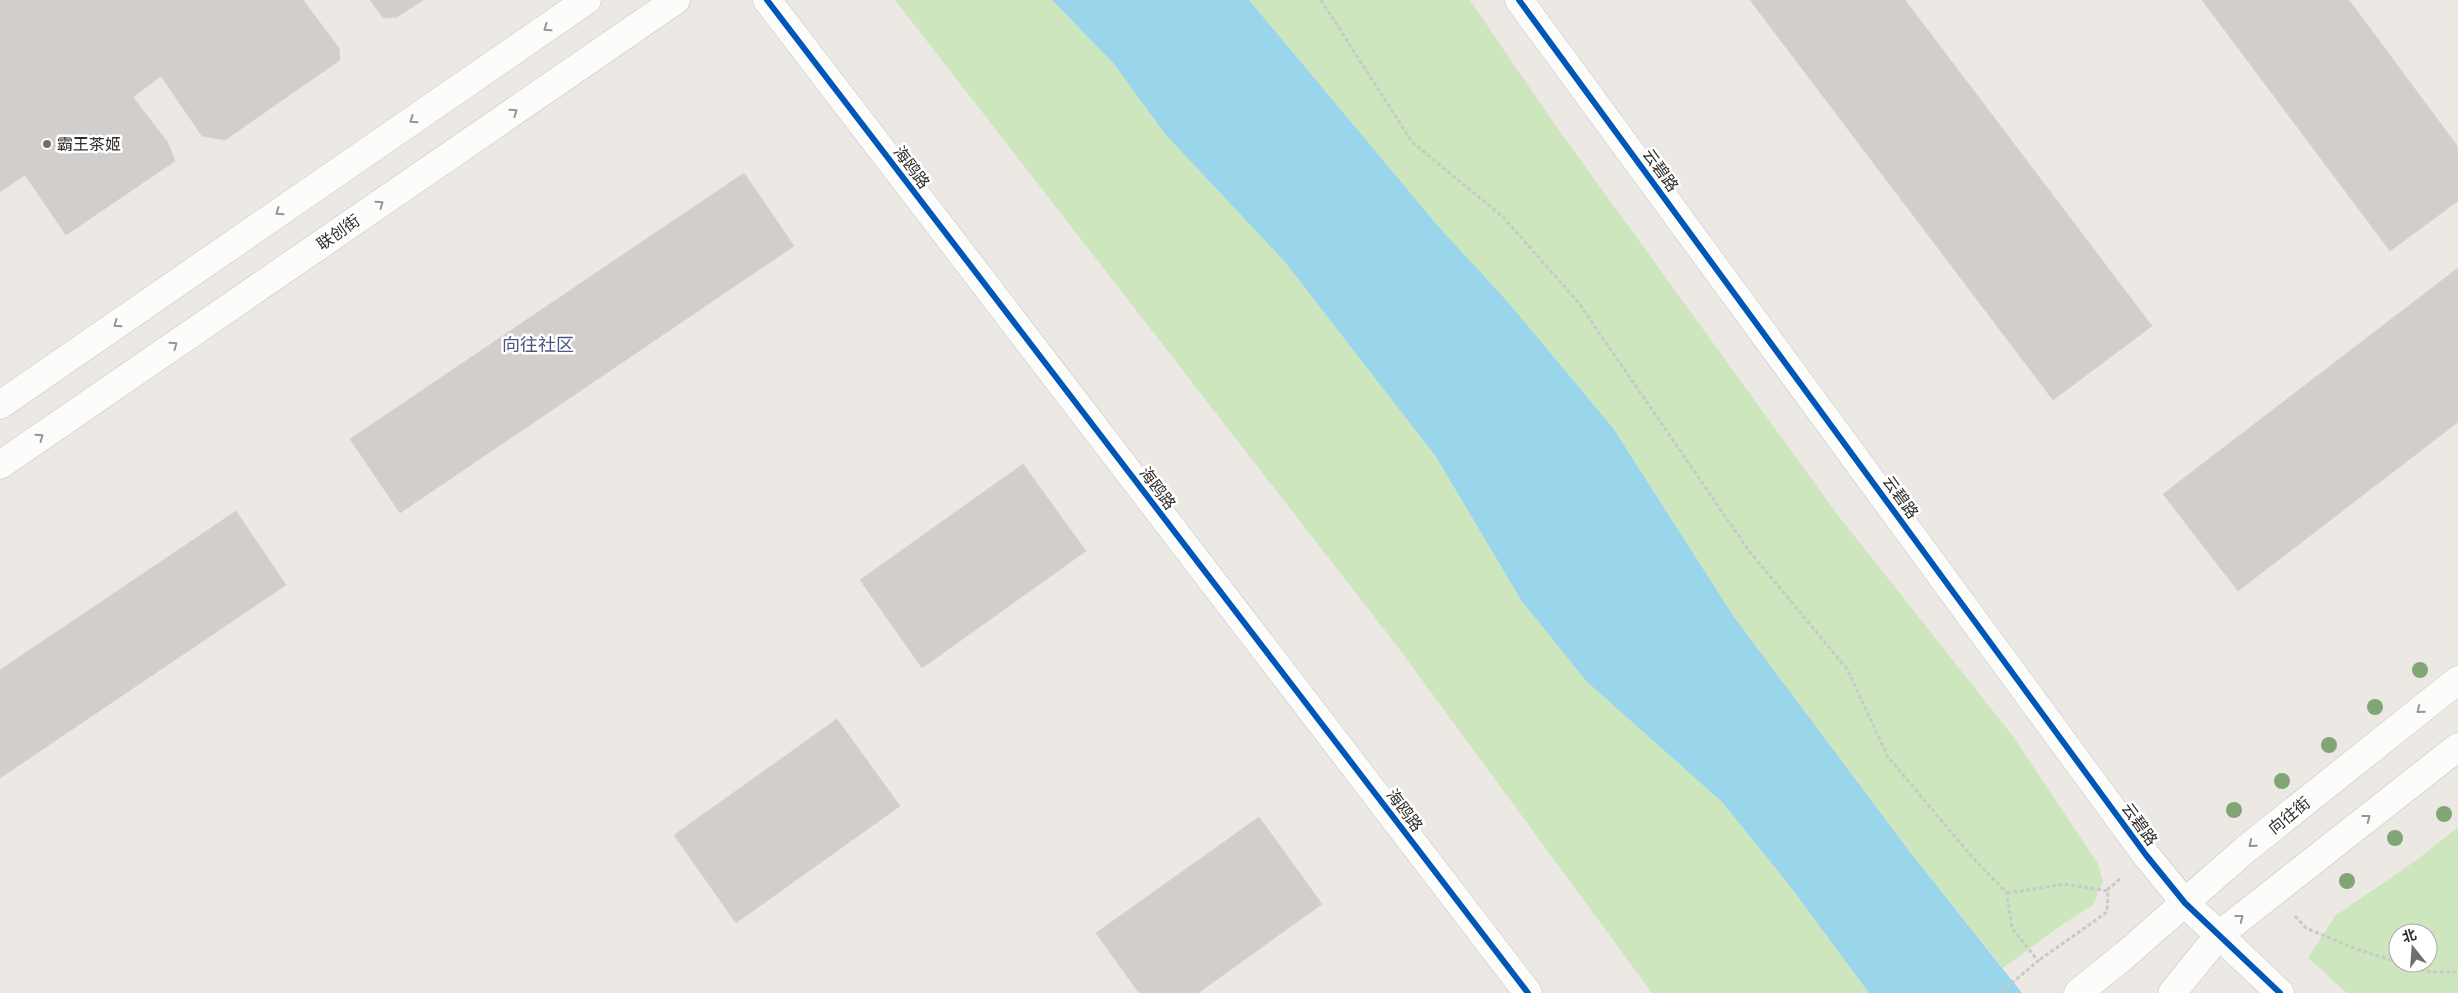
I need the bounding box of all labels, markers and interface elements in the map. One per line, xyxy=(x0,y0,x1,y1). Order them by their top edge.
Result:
one-way arrow xyxy=(543,22,553,31)
one-way arrow xyxy=(508,109,518,118)
one-way arrow xyxy=(409,114,419,123)
place label: 霸王茶姬 xyxy=(57,133,121,155)
marker: 霸王茶姬 xyxy=(41,138,53,150)
street label: 海鸥路 xyxy=(889,141,935,193)
street label: 云碧路 xyxy=(1638,144,1684,196)
one-way arrow xyxy=(374,201,384,210)
one-way arrow xyxy=(276,206,285,215)
street label: 联创街 xyxy=(312,209,364,255)
one-way arrow xyxy=(113,318,123,327)
district label: 向往社区 xyxy=(502,332,574,356)
one-way arrow xyxy=(168,342,178,351)
one-way arrow xyxy=(34,434,44,443)
street label: 海鸥路 xyxy=(1135,462,1181,514)
street label: 云碧路 xyxy=(1878,471,1924,523)
one-way arrow xyxy=(2417,705,2426,713)
street label: 海鸥路 xyxy=(1382,784,1428,836)
street label: 向往街 xyxy=(2263,791,2315,839)
street label: 云碧路 xyxy=(2117,798,2163,850)
one-way arrow xyxy=(2361,815,2370,823)
one-way arrow xyxy=(2249,839,2258,847)
one-way arrow xyxy=(2234,916,2243,924)
north arrow xyxy=(2388,923,2438,973)
text: 北 xyxy=(2400,924,2419,946)

